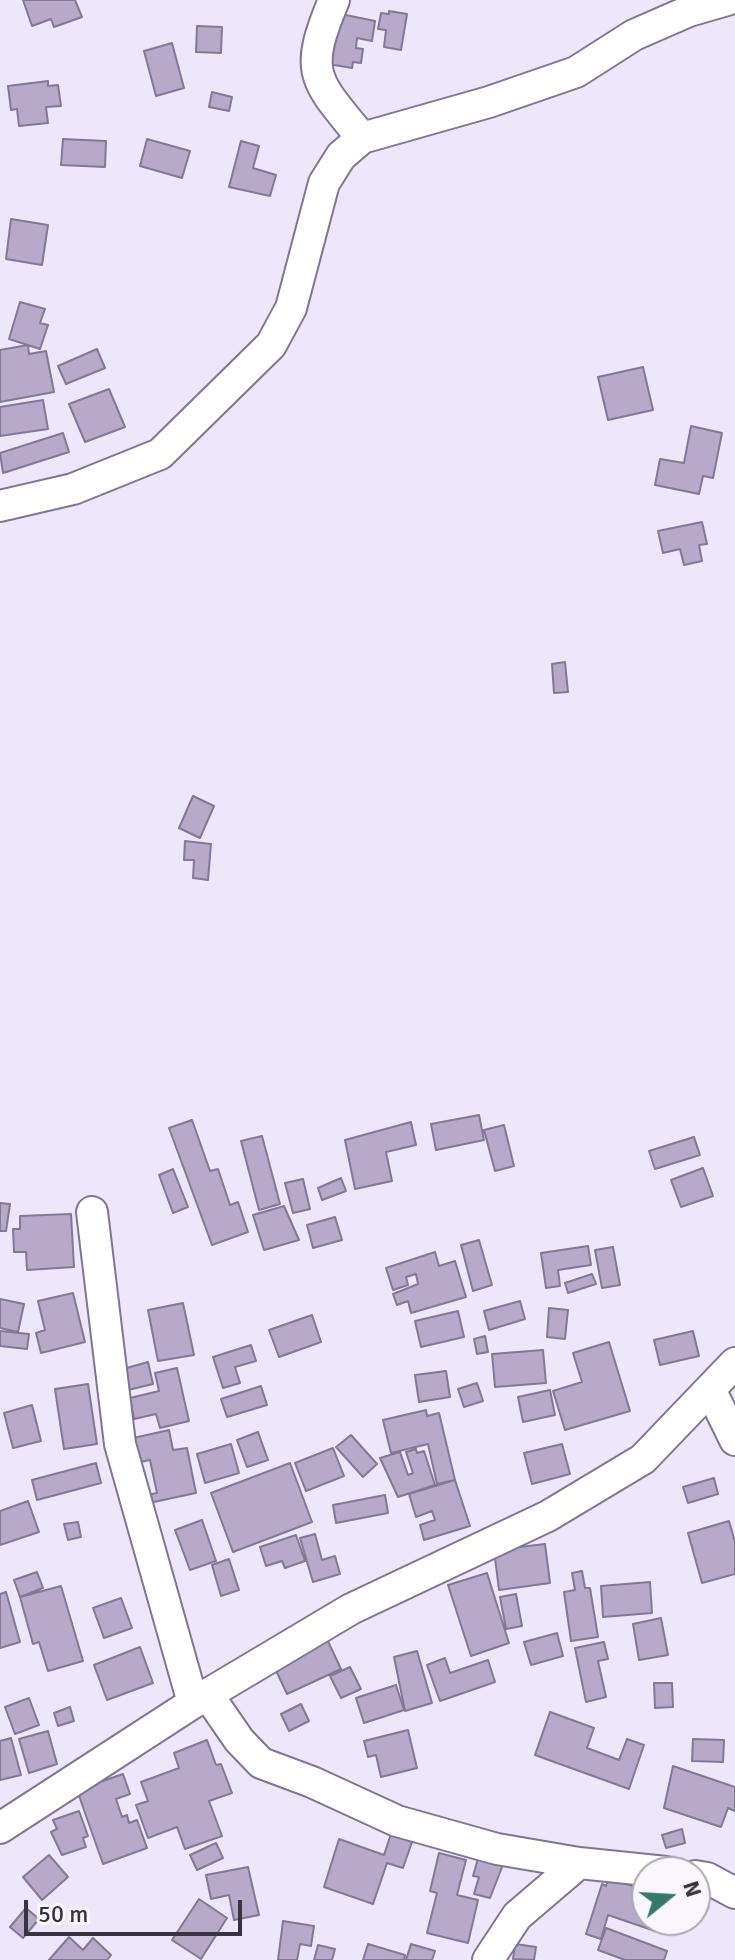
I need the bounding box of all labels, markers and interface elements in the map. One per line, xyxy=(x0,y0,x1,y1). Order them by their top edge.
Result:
north arrow xyxy=(631,1856,711,1936)
text: N xyxy=(677,1878,708,1901)
scale bar xyxy=(28,1884,246,1934)
text: 50 m xyxy=(38,1899,88,1929)

